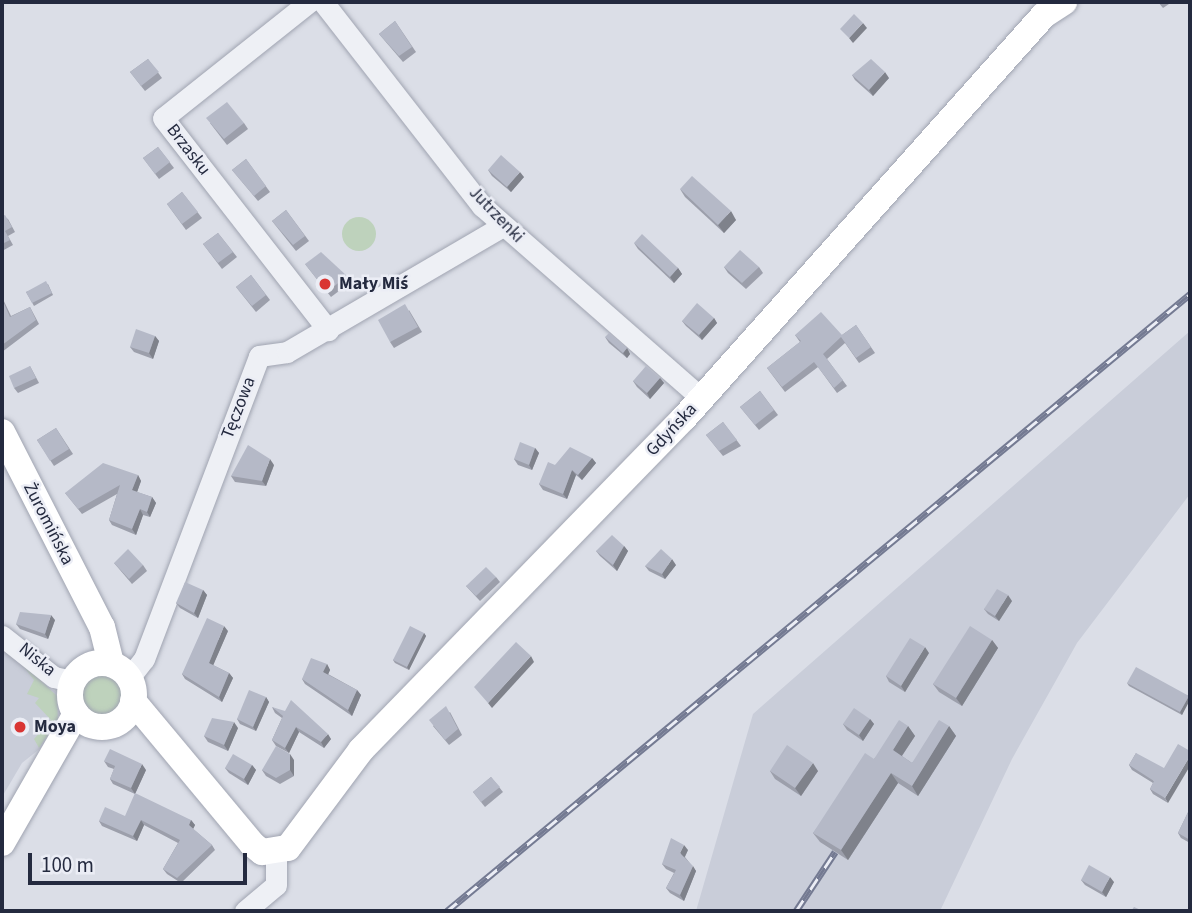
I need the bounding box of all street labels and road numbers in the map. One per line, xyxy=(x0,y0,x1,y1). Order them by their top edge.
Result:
street label: Brzasku xyxy=(161,120,215,180)
street label: Jutrzenki xyxy=(464,182,528,248)
street label: Tęczowa xyxy=(217,374,261,442)
street label: Gdyńska xyxy=(642,399,702,461)
street label: Żuromińska xyxy=(18,479,78,569)
street label: Niska xyxy=(14,639,60,681)

